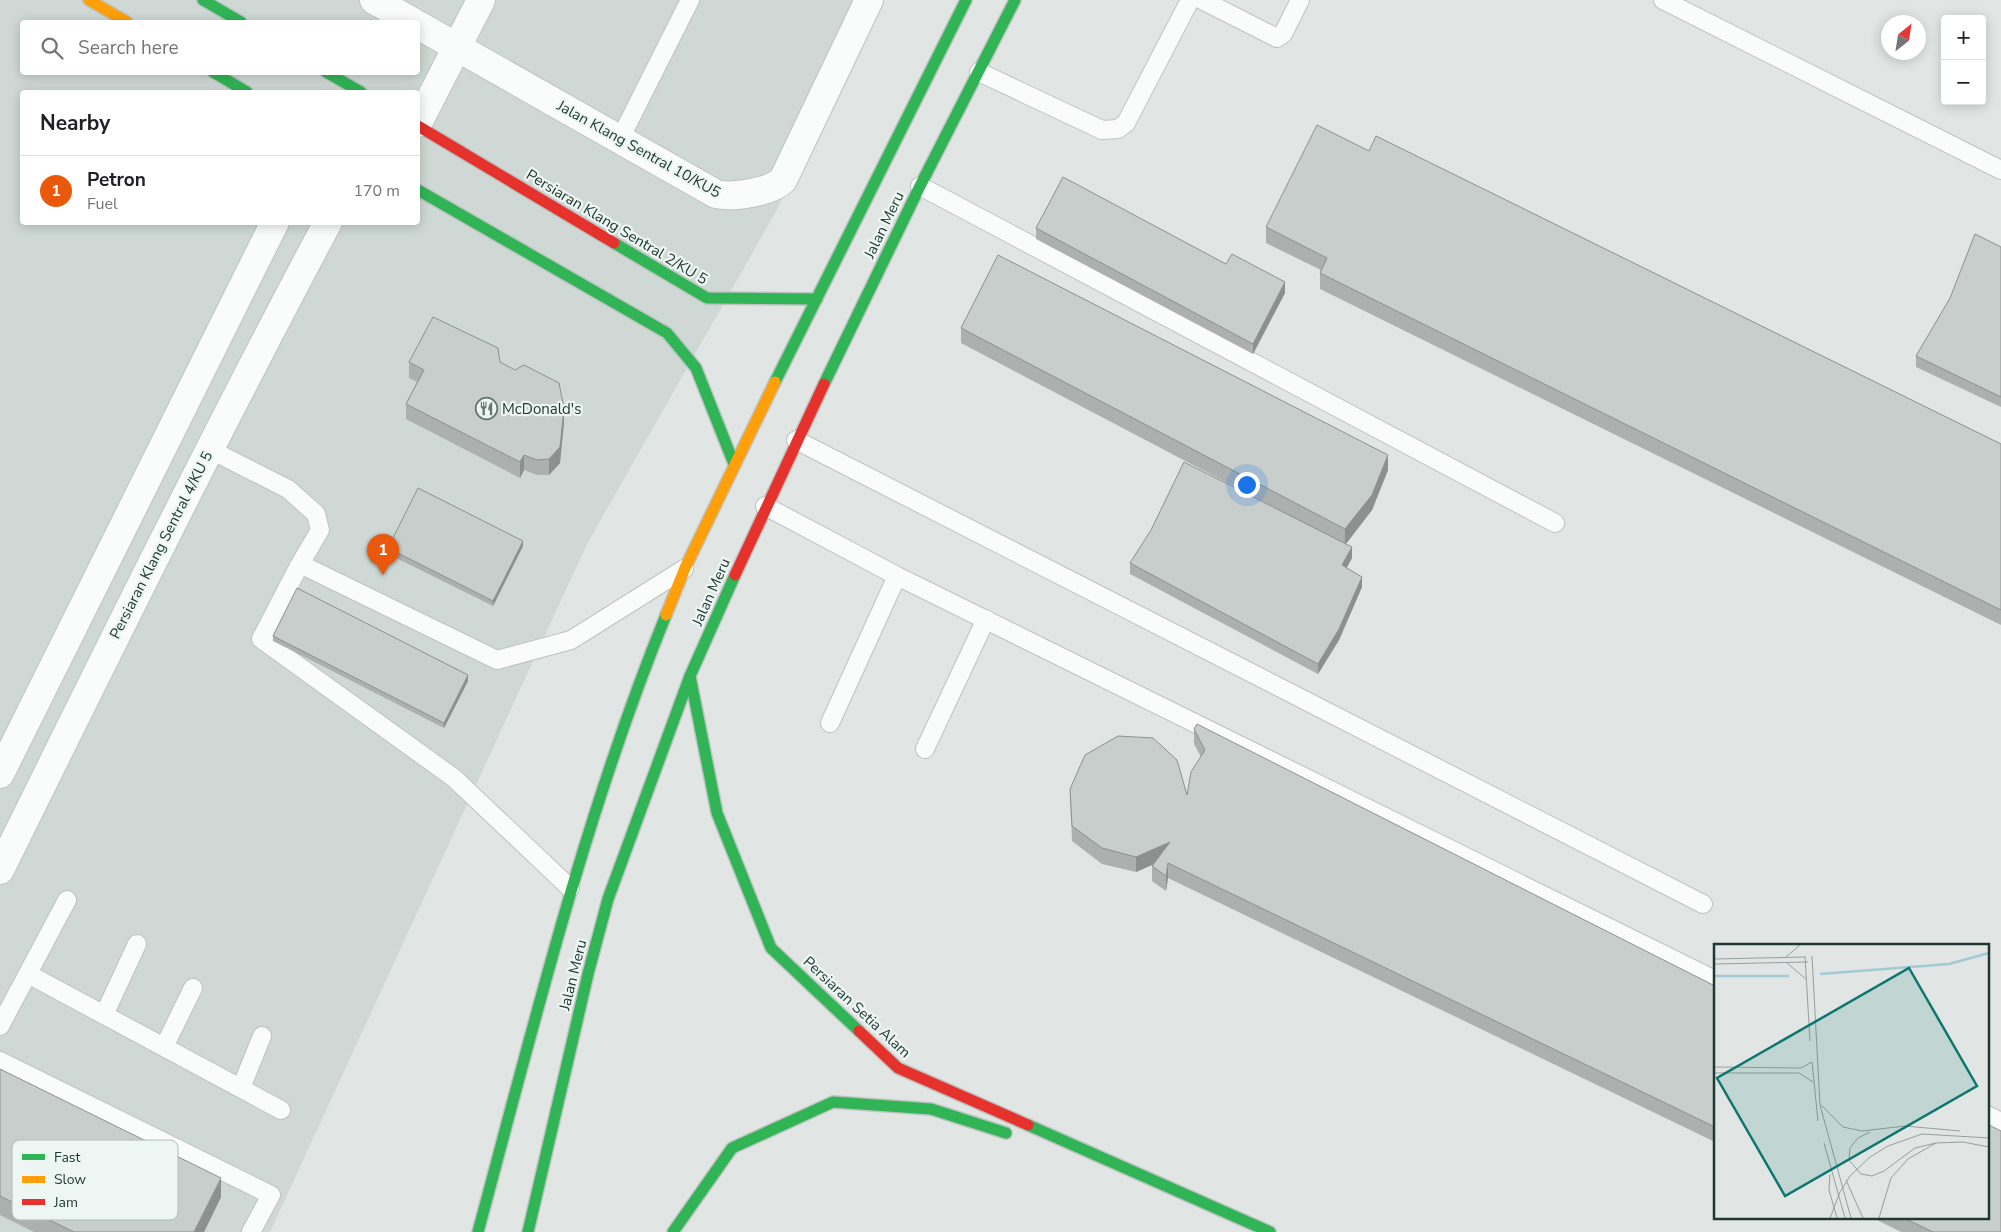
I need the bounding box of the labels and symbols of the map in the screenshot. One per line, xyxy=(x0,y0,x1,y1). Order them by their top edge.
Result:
north arrow xyxy=(1881,15,1926,60)
street label: Jalan Klang Sentral 10/KU5 xyxy=(553,95,724,202)
street label: Persiaran Klang Sentral 2/KU 5 xyxy=(523,165,711,289)
street label: Jalan Meru xyxy=(859,188,909,263)
restaurant icon: McDonald's xyxy=(474,397,498,421)
place label: McDonald's xyxy=(502,399,581,419)
street label: Persiaran Klang Sentral 4/KU 5 xyxy=(105,448,217,642)
your location xyxy=(1234,472,1260,498)
pin: 1 xyxy=(367,534,399,575)
street label: Jalan Meru xyxy=(687,555,735,630)
street label: Jalan Meru xyxy=(554,938,591,1013)
inset map xyxy=(1714,944,1988,1220)
street label: Persiaran Setia Alam xyxy=(799,952,915,1062)
legend xyxy=(12,1140,178,1220)
text: Fast xyxy=(54,1148,80,1167)
text: Slow xyxy=(54,1170,86,1189)
text: Jam xyxy=(53,1193,78,1212)

